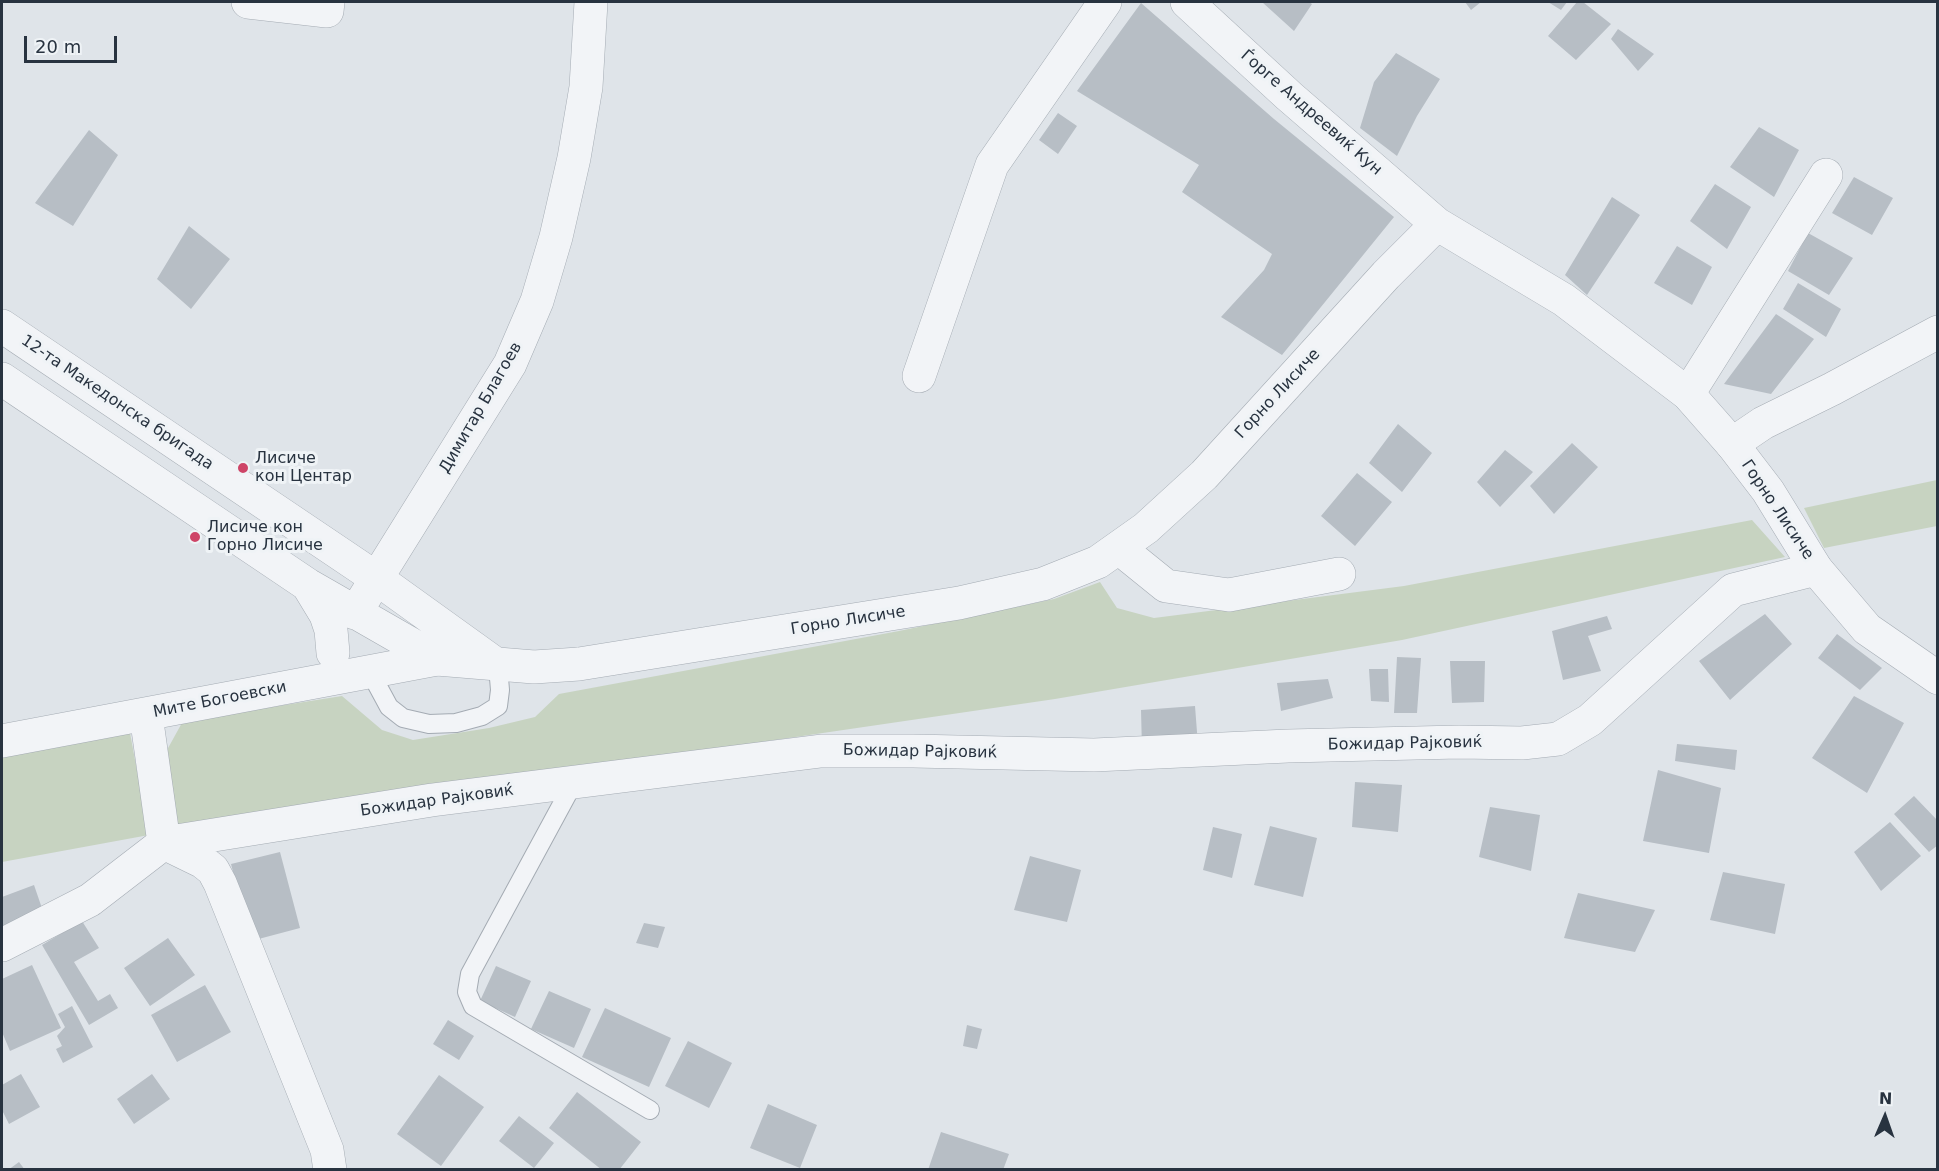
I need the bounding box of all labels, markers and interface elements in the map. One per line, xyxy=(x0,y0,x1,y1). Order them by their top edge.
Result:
scale bar xyxy=(27,24,120,62)
text: 20 m xyxy=(35,36,81,57)
street label: Ѓорге Андреевиќ Кун xyxy=(1236,46,1386,180)
street label: 12-та Македонска бригада xyxy=(17,331,217,475)
street label: Димитар Благоев xyxy=(436,339,526,477)
street label: Горно Лисиче xyxy=(1231,345,1325,443)
place label: Лисиче кон Центар xyxy=(255,449,352,487)
street label: Горно Лисиче xyxy=(1737,457,1817,563)
marker: Лисиче кон Центар xyxy=(236,461,250,475)
place label: Лисиче кон Горно Лисиче xyxy=(207,518,323,556)
marker: Лисиче кон Горно Лисиче xyxy=(188,530,202,544)
street label: Горно Лисиче xyxy=(789,602,907,640)
street label: Мите Богоевски xyxy=(152,678,288,722)
street label: Божидар Рајковиќ xyxy=(1328,733,1482,755)
street label: Божидар Рајковиќ xyxy=(843,741,997,763)
street label: Божидар Рајковиќ xyxy=(359,781,515,821)
north arrow xyxy=(1855,1087,1915,1147)
text: N xyxy=(1879,1089,1893,1108)

